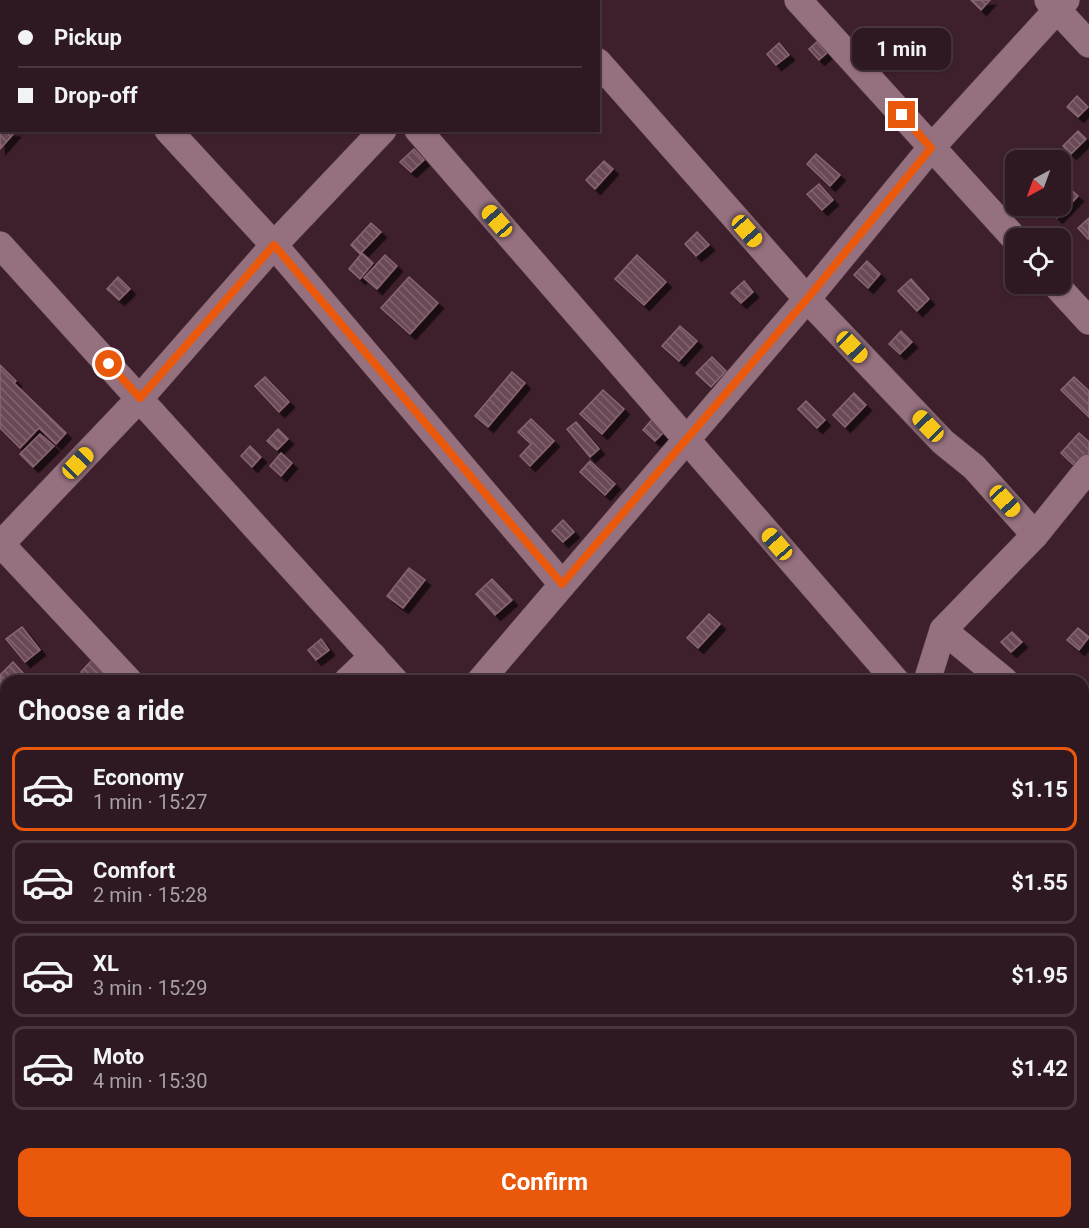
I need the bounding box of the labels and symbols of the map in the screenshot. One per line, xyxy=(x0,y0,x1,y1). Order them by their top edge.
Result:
callout: 1 min xyxy=(852,28,952,70)
route end xyxy=(888,101,915,128)
north arrow xyxy=(1005,150,1071,216)
car xyxy=(478,202,516,240)
car xyxy=(728,212,766,250)
car xyxy=(833,328,871,366)
route start xyxy=(95,350,122,377)
car xyxy=(909,407,947,445)
car xyxy=(59,444,97,482)
car xyxy=(986,482,1024,520)
car xyxy=(758,525,796,563)

